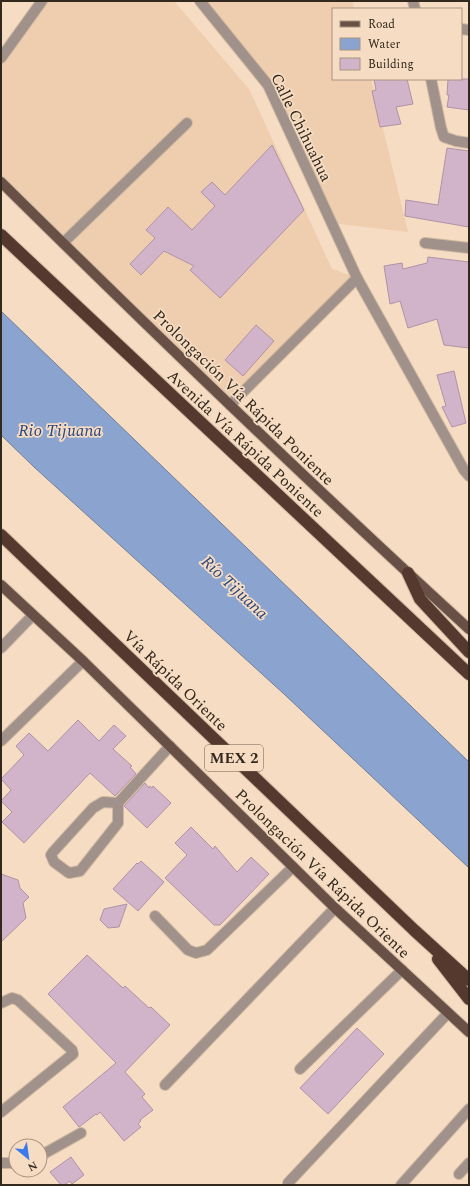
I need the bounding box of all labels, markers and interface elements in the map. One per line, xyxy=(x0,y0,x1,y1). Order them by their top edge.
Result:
legend xyxy=(332,8,462,80)
text: Road xyxy=(368,15,395,34)
text: Water xyxy=(368,35,400,54)
text: Building xyxy=(368,55,414,74)
street label: Calle Chihuahua xyxy=(264,69,338,186)
street label: Prolongación Vía Rápida Poniente xyxy=(147,304,339,491)
street label: Avenida Vía Rápida Poniente xyxy=(161,364,329,523)
water label: Rio Tijuana xyxy=(18,418,102,444)
water label: Río Tijuana xyxy=(195,550,274,626)
street label: Vía Rápida Oriente xyxy=(118,625,233,737)
road number: MEX 2 xyxy=(205,745,263,771)
street label: Prolongación Vía Rápida Oriente xyxy=(229,783,415,964)
north arrow xyxy=(8,1138,48,1178)
text: N xyxy=(25,1157,41,1176)

